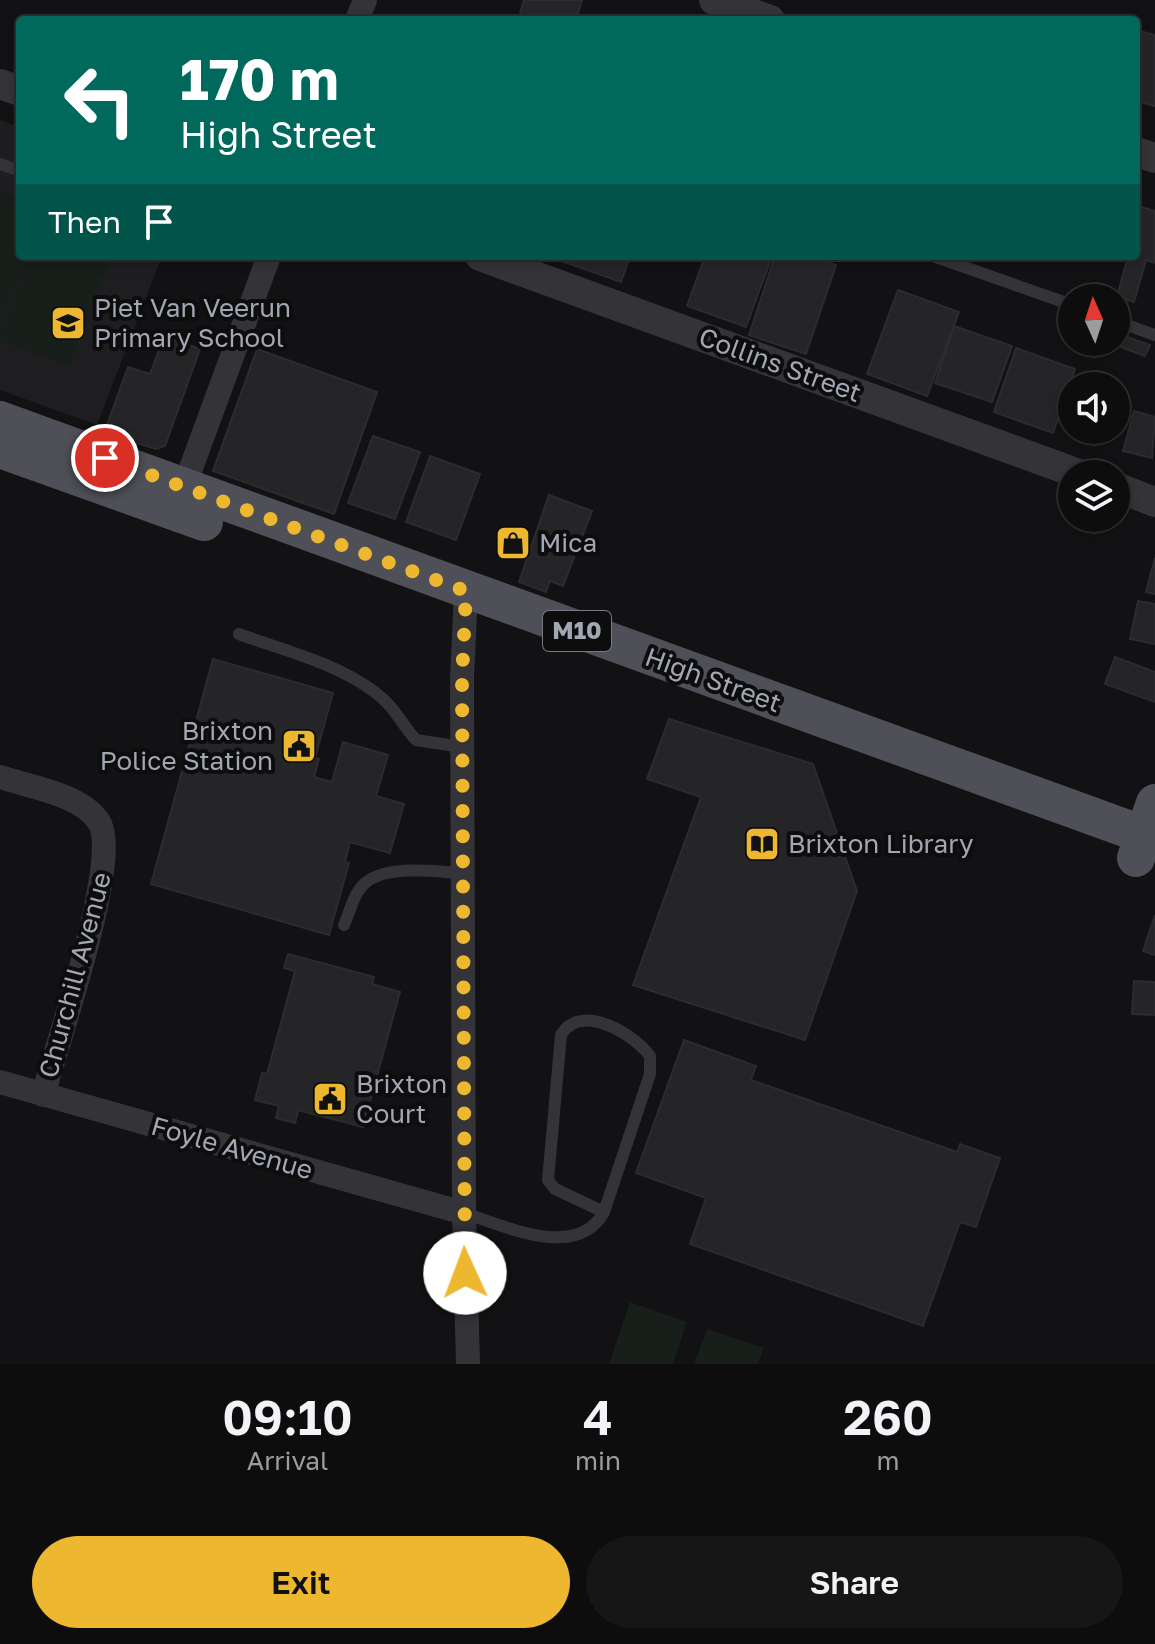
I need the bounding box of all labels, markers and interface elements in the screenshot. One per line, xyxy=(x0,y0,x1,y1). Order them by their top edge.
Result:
text: 170 m xyxy=(180,45,339,112)
icon: left xyxy=(48,48,152,152)
text: High Street xyxy=(180,113,377,156)
icon: arrive xyxy=(137,200,181,244)
text: Then xyxy=(48,204,121,240)
north arrow xyxy=(1058,284,1130,356)
map controls xyxy=(1058,284,1130,532)
place label: Piet Van Veerun Primary School xyxy=(94,292,291,353)
school or university icon: Piet Van Veerun Primary School xyxy=(49,304,87,342)
street label: Collins Street xyxy=(695,321,865,408)
button: sound xyxy=(1058,372,1130,444)
pin xyxy=(71,424,139,492)
icon: arrive xyxy=(83,436,127,480)
button: layers xyxy=(1058,460,1130,532)
shop icon: Mica xyxy=(494,524,532,562)
place label: Mica xyxy=(539,527,597,558)
road number: M10 xyxy=(543,611,611,651)
street label: High Street xyxy=(641,641,785,718)
place label: Brixton Police Station xyxy=(100,715,273,776)
public building icon: Brixton Police Station xyxy=(280,727,318,765)
library icon: Brixton Library xyxy=(743,825,781,863)
place label: Brixton Library xyxy=(788,828,974,859)
street label: Churchill Avenue xyxy=(32,869,117,1081)
place label: Brixton Court xyxy=(356,1068,447,1129)
public building icon: Brixton Court xyxy=(311,1080,349,1118)
street label: Foyle Avenue xyxy=(148,1110,316,1185)
position arrow xyxy=(423,1231,507,1315)
text: 09:10 xyxy=(222,1388,353,1446)
text: 4 xyxy=(583,1388,613,1446)
text: 260 xyxy=(843,1388,933,1446)
text: Arrival xyxy=(247,1445,328,1476)
text: min xyxy=(575,1445,621,1476)
text: m xyxy=(876,1445,899,1476)
button: Exit xyxy=(32,1536,570,1628)
button: Share xyxy=(586,1536,1123,1628)

